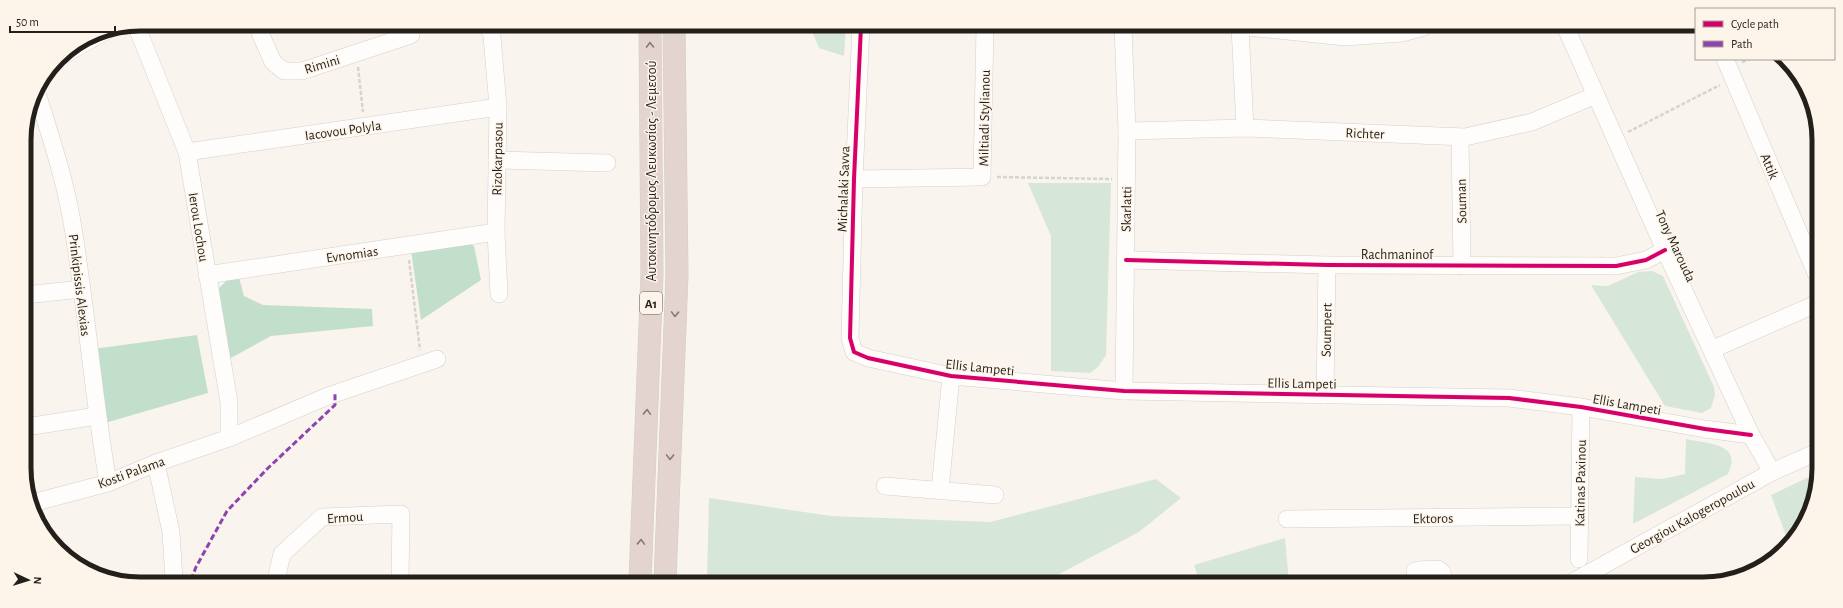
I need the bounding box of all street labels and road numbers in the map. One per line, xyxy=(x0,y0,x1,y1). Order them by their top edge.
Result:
street label: Rimini xyxy=(303,53,342,77)
street label: Αυτοκινητόδρομος Λευκωσίας - Λεμεσού xyxy=(645,61,659,281)
street label: Miltiadi Stylianou xyxy=(977,70,993,166)
street label: Iacovou Polyla xyxy=(304,119,383,143)
street label: Rizokarpasou xyxy=(490,122,506,196)
street label: Richter xyxy=(1345,126,1385,142)
street label: Michalaki Savva xyxy=(835,145,853,232)
street label: Attik xyxy=(1757,151,1781,182)
street label: Souman xyxy=(1455,178,1469,224)
street label: Skarlatti xyxy=(1120,186,1134,232)
street label: Ierou Lochou xyxy=(186,192,210,263)
street label: Tony Marouda xyxy=(1652,208,1698,285)
street label: Prinkipissis Alexias xyxy=(66,233,92,337)
street label: Evnomias xyxy=(325,244,379,266)
street label: Rachmaninof xyxy=(1361,248,1434,262)
road number: A1 xyxy=(640,292,662,314)
street label: Soumpert xyxy=(1320,302,1334,357)
street label: Ellis Lampeti xyxy=(945,357,1015,379)
street label: Ellis Lampeti xyxy=(1267,376,1337,392)
street label: Ellis Lampeti xyxy=(1591,392,1662,418)
street label: Katinas Paxinou xyxy=(1573,439,1589,527)
street label: Kosti Palama xyxy=(96,454,167,492)
street label: Georgiou Kalogeropoulou xyxy=(1628,477,1757,557)
street label: Ermou xyxy=(326,510,364,526)
street label: Ektoros xyxy=(1413,512,1453,526)

